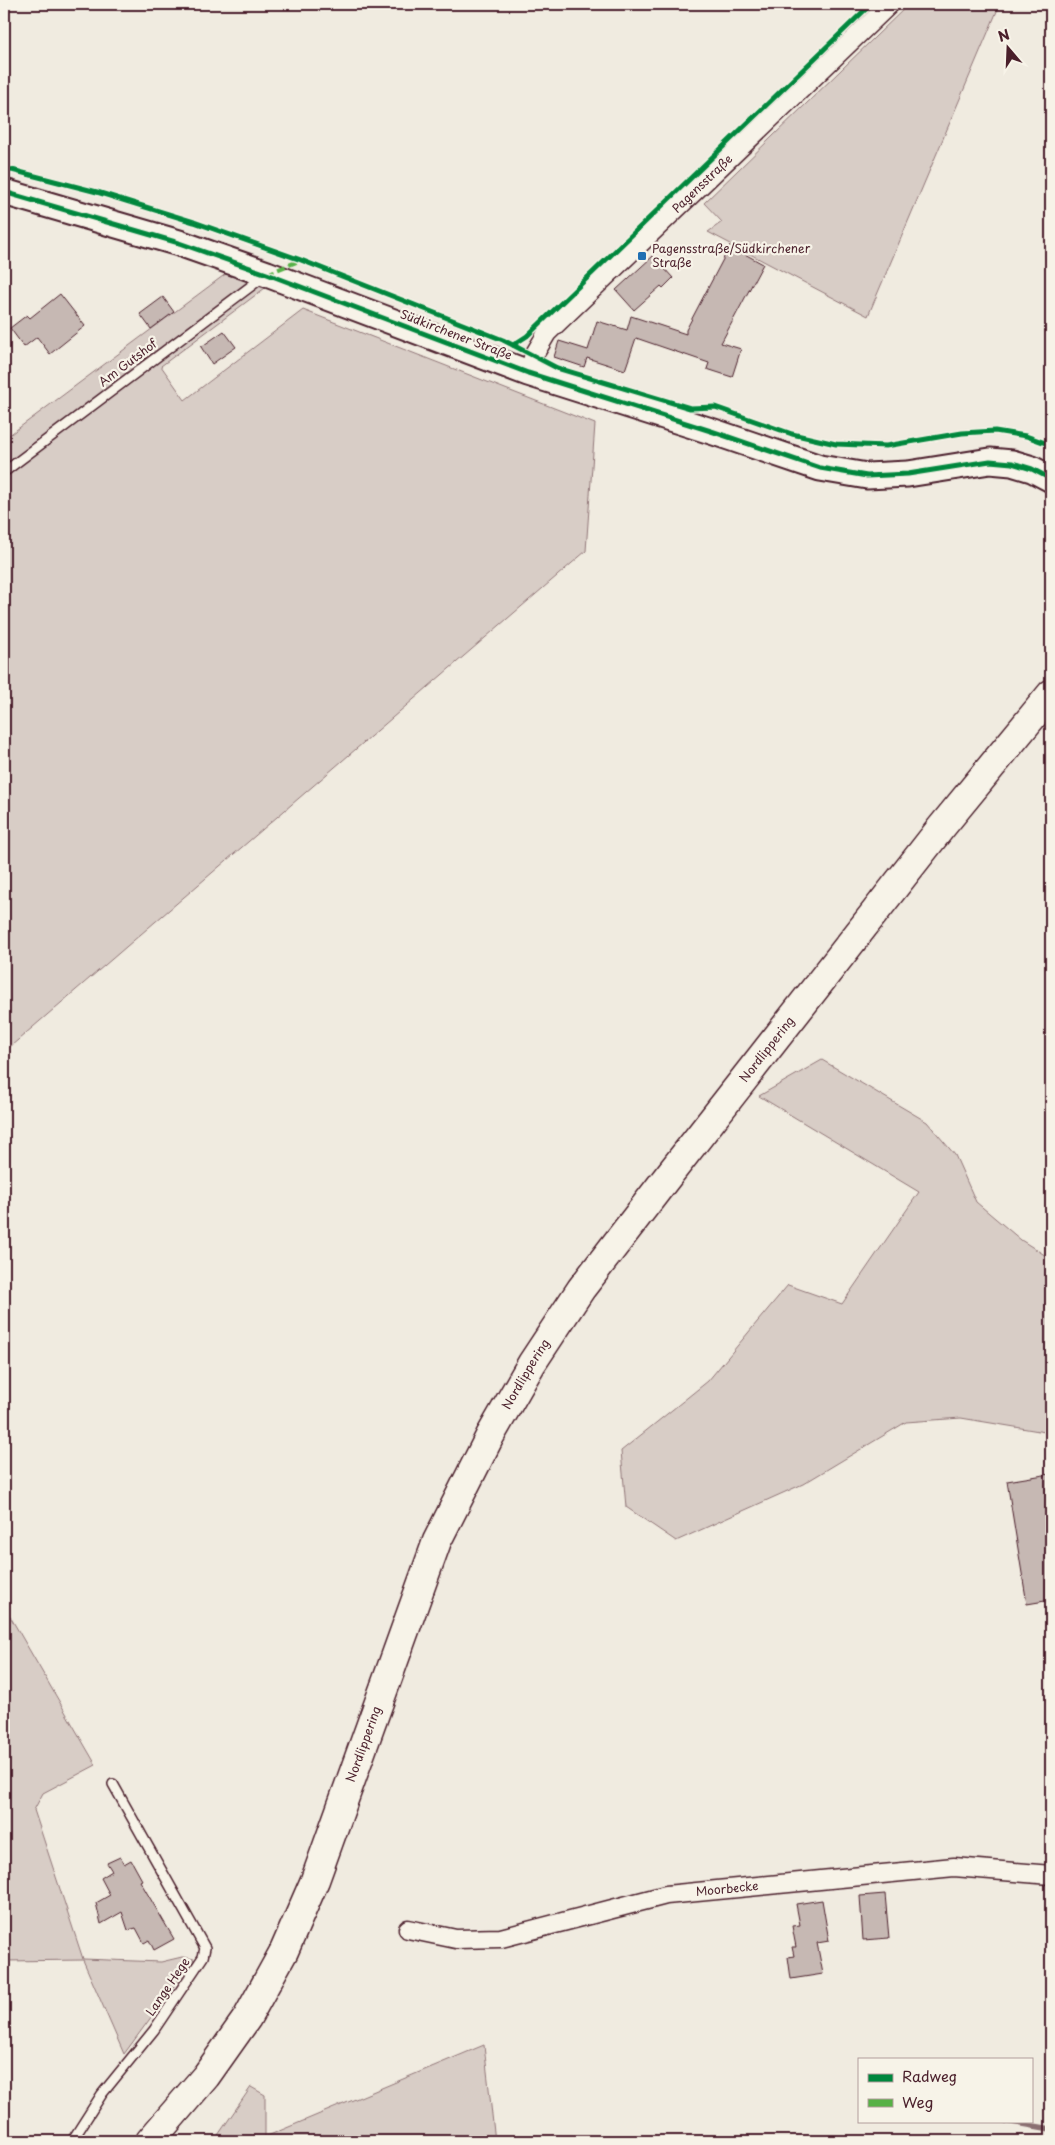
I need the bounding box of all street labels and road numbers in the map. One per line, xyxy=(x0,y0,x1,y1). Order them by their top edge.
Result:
street label: Pagensstraße xyxy=(668,150,736,217)
street label: Südkirchener Straße xyxy=(398,304,515,364)
street label: Am Gutshof xyxy=(94,333,162,390)
street label: Nordlippering xyxy=(735,1012,798,1086)
street label: Nordlippering xyxy=(497,1335,554,1413)
street label: Nordlippering xyxy=(341,1703,385,1785)
street label: Moorbecke xyxy=(695,1876,759,1900)
street label: Lange Hege xyxy=(141,1953,194,2019)

